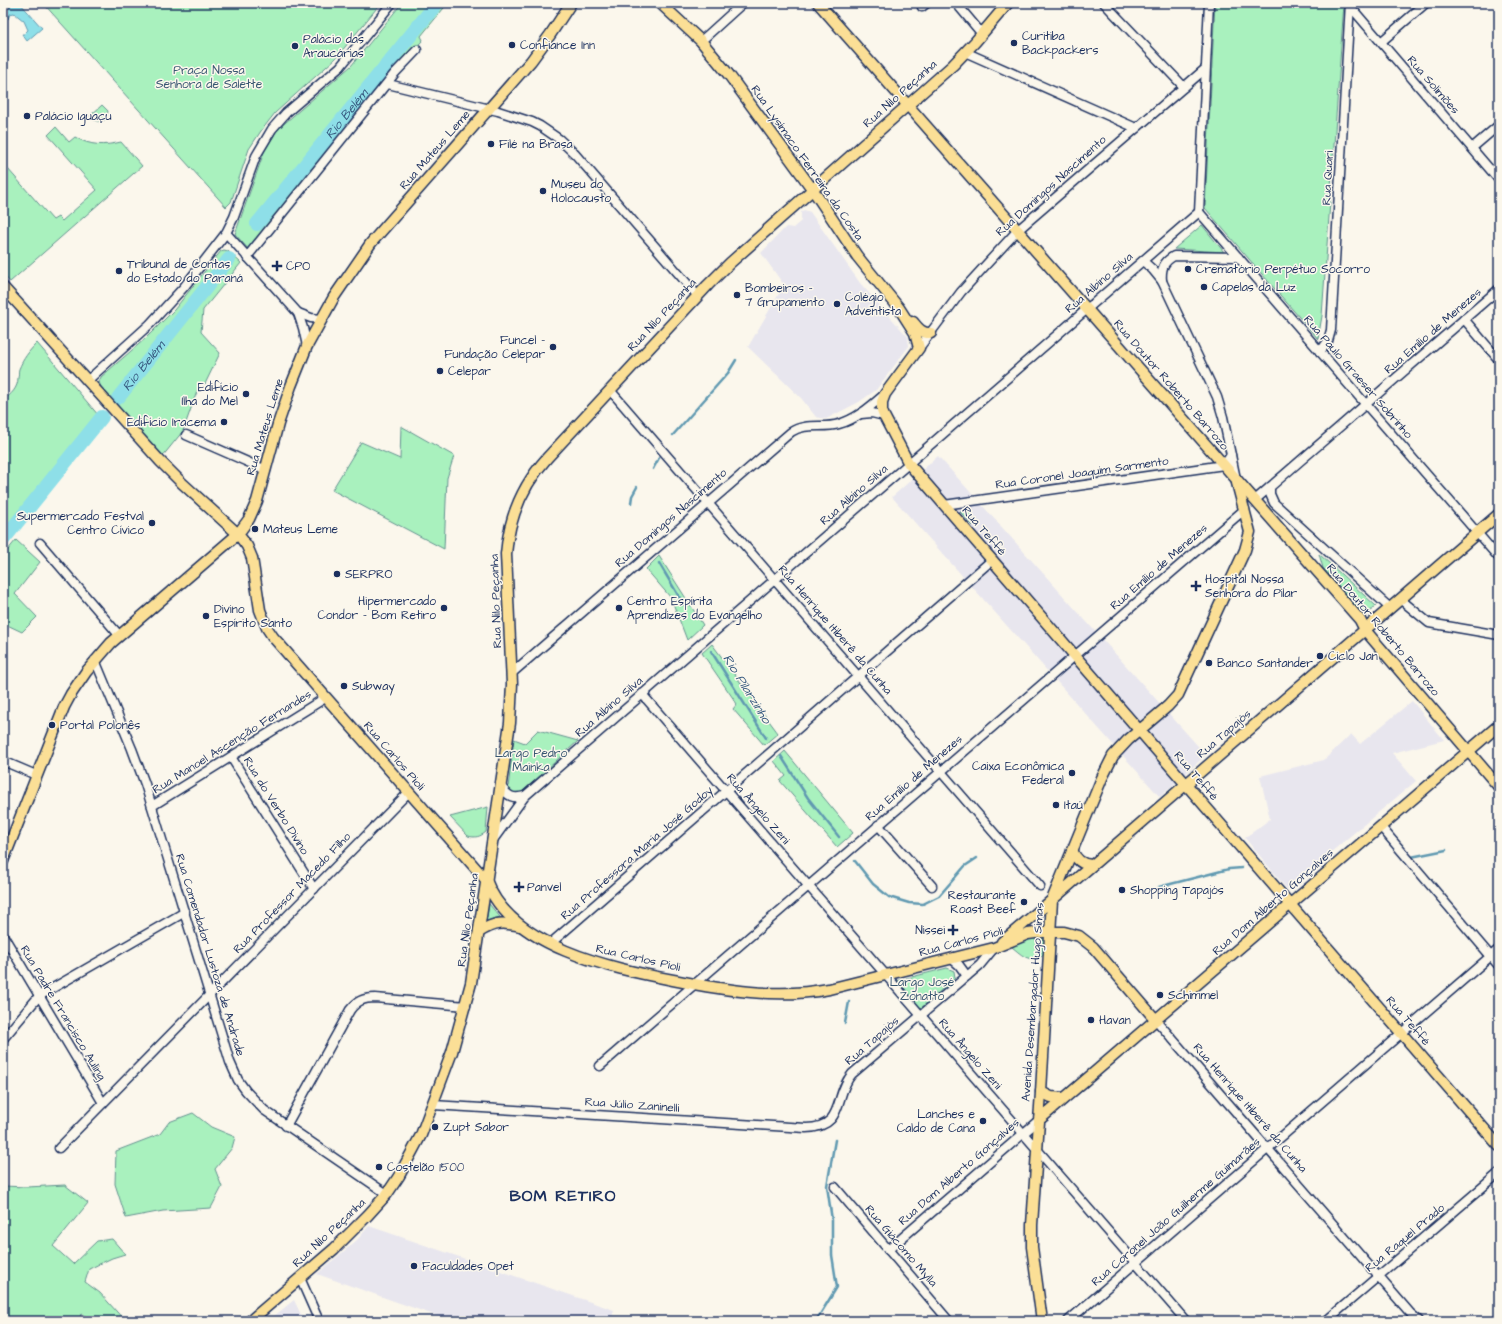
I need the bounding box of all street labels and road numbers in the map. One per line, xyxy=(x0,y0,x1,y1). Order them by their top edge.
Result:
street label: Rua Solimões xyxy=(1403,52,1463,118)
street label: Rua Nilo Peçanha xyxy=(859,56,941,132)
street label: Rua Lysímaco Ferreira da Costa xyxy=(746,82,867,245)
street label: Rua Mateus Leme xyxy=(396,106,475,194)
street label: Rua Domingos Nascimento xyxy=(992,132,1111,241)
street label: Rua Quari xyxy=(1318,150,1338,206)
street label: Rua Albino Silva xyxy=(1061,249,1137,317)
street label: Rua Nilo Peçanha xyxy=(624,275,700,355)
street label: Rua Emílio de Menezes xyxy=(1381,284,1485,378)
street label: Rua Paulo Graeser Sobrinho xyxy=(1300,312,1417,443)
street label: Rua Doutor Roberto Barrozo xyxy=(1109,316,1233,454)
street label: Rua Mateus Leme xyxy=(242,376,288,478)
street label: Rua Coronel Joaquim Sarmento xyxy=(994,452,1170,494)
street label: Rua Albino Silva xyxy=(816,461,892,529)
street label: Rua Domingos Nascimento xyxy=(611,464,732,572)
street label: Rua Teffé xyxy=(958,503,1011,560)
street label: Rua Emílio de Menezes xyxy=(1107,520,1211,614)
street label: Rua Nilo Peçanha xyxy=(486,554,506,648)
street label: Rua Doutor Roberto Barrozo xyxy=(1322,560,1444,700)
street label: Rua Henrique Itiberê da Cunha xyxy=(774,562,896,698)
street label: Rua Albino Silva xyxy=(571,673,647,741)
street label: Rua Manoel Ascenção Fernandes xyxy=(149,686,315,798)
street label: Rua Tapajós xyxy=(1193,706,1255,762)
street label: Rua Carlos Pioli xyxy=(359,718,429,794)
street label: Rua Emílio de Menezes xyxy=(862,731,966,825)
street label: Rua Teffé xyxy=(1170,748,1223,805)
street label: Rua do Verbo Divino xyxy=(239,754,313,858)
street label: Rua Ângelo Zeni xyxy=(722,770,794,849)
street label: Rua Professora Maria José Godoy xyxy=(557,782,718,925)
street label: Rua Professor Macedo Filho xyxy=(229,828,355,958)
street label: Rua Dom Alberto Gonçalves xyxy=(1209,845,1337,959)
street label: Rua Comendador Lustoza de Andrade xyxy=(171,852,249,1059)
street label: Rua Nilo Peçanha xyxy=(453,872,483,968)
street label: Avenida Desembargador Hugo Simas xyxy=(1018,902,1049,1102)
street label: Rua Carlos Pioli xyxy=(917,923,1005,961)
street label: Rua Carlos Pioli xyxy=(594,940,682,976)
street label: Rua Padre Francisco Auling xyxy=(15,942,110,1084)
street label: Rua Teffé xyxy=(1382,993,1435,1050)
street label: Rua Tapajós xyxy=(841,1013,903,1069)
street label: Rua Ângelo Zeni xyxy=(934,1015,1006,1094)
street label: Rua Henrique Itiberê da Cunha xyxy=(1189,1040,1311,1176)
street label: Rua Júlio Zaninelli xyxy=(584,1093,680,1117)
street label: Rua Dom Alberto Gonçalves xyxy=(895,1115,1023,1229)
street label: Rua Coronel João Guilherme Guimarães xyxy=(1088,1134,1264,1290)
street label: Rua Nilo Peçanha xyxy=(289,1195,369,1271)
street label: Rua Raquel Prado xyxy=(1362,1200,1449,1276)
street label: Rua Giácomo Mylla xyxy=(860,1201,941,1291)

